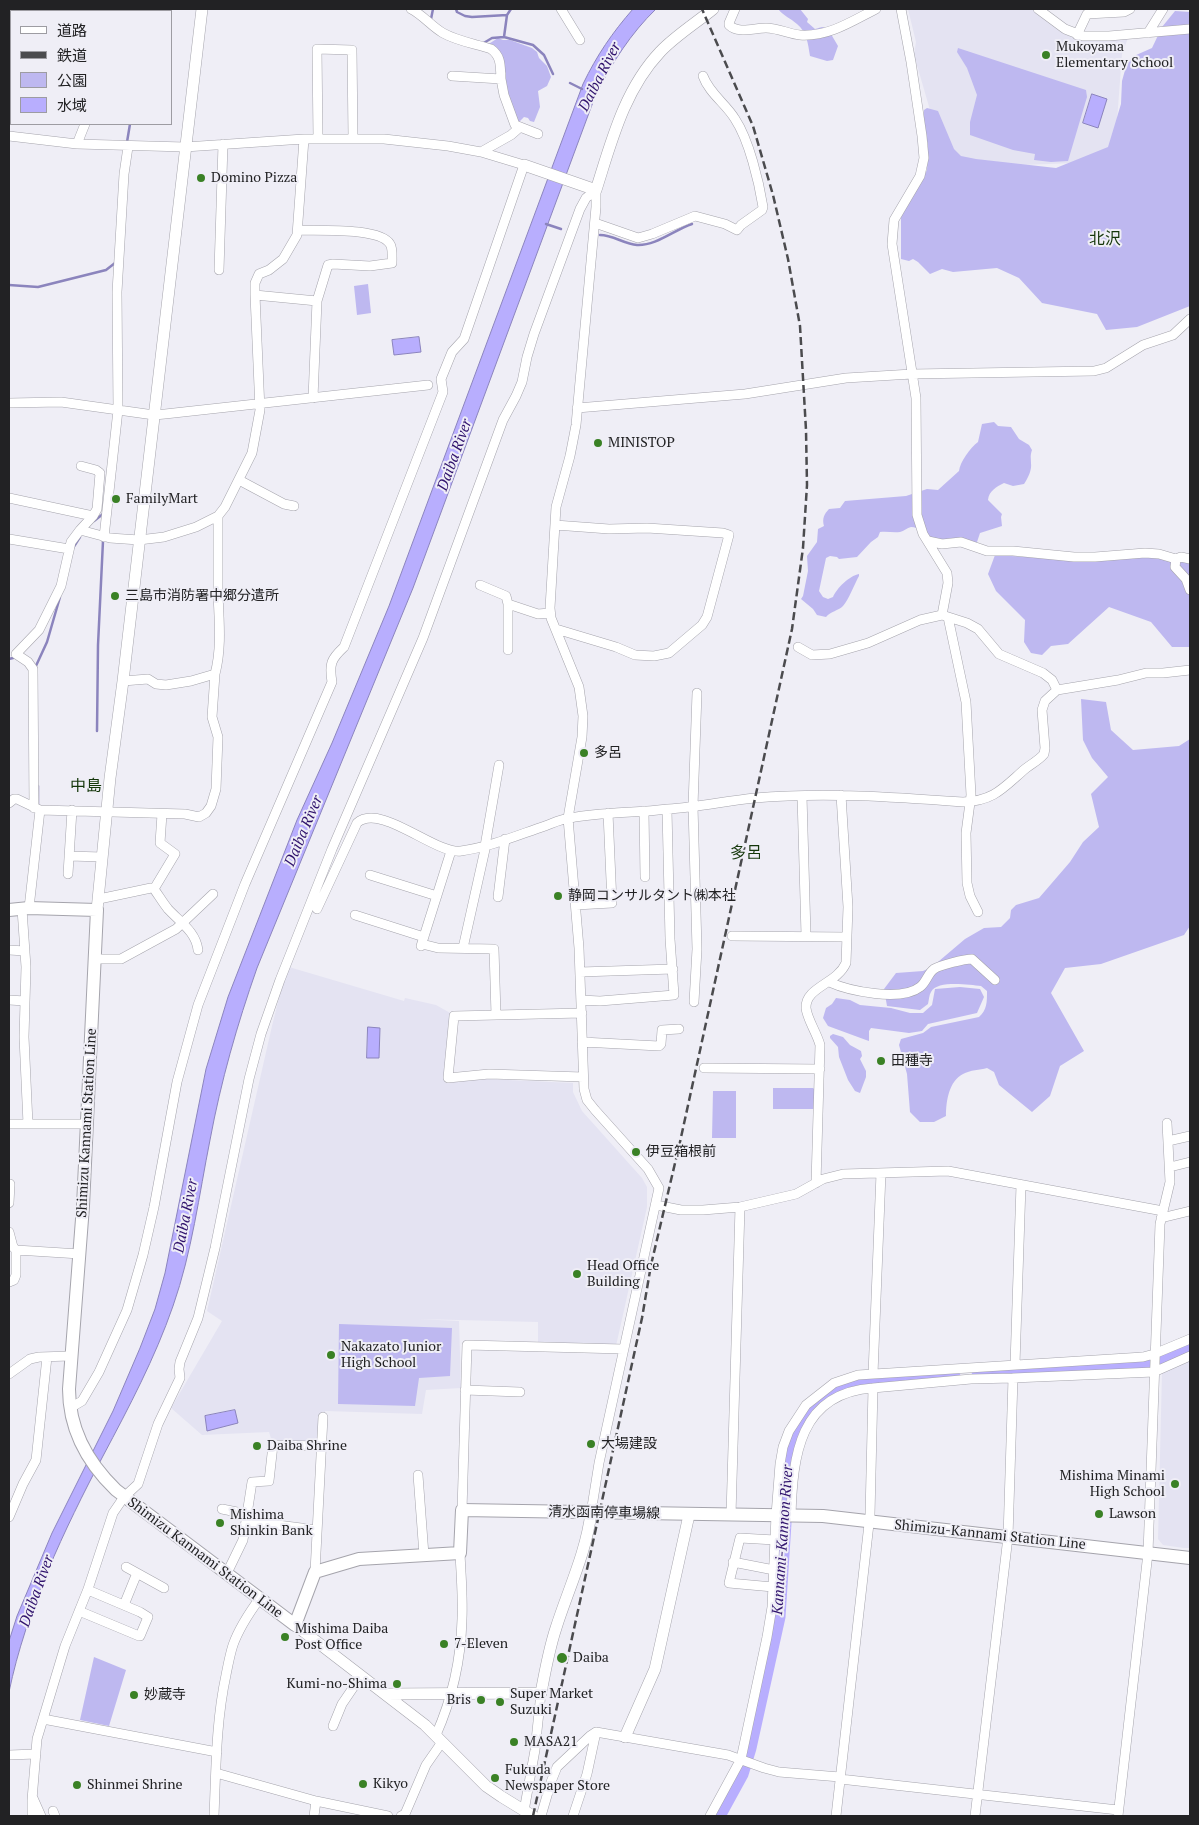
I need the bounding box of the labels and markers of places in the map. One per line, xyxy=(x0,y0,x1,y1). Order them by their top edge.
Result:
place label: Mukoyama Elementary School xyxy=(1056,39,1173,72)
marker: Mukoyama Elementary School xyxy=(1040,49,1052,61)
place label: Domino Pizza xyxy=(211,170,297,186)
marker: Domino Pizza xyxy=(195,172,207,184)
place label: MINISTOP xyxy=(608,435,675,451)
marker: MINISTOP xyxy=(592,437,604,449)
place label: FamilyMart xyxy=(126,491,198,507)
marker: FamilyMart xyxy=(110,493,122,505)
place label: 三島市消防署中郷分遣所 xyxy=(125,588,279,604)
marker: 三島市消防署中郷分遣所 xyxy=(109,590,121,602)
place label: 多呂 xyxy=(594,745,622,761)
marker: 多呂 xyxy=(578,747,590,759)
place label: 静岡コンサルタント㈱本社 xyxy=(568,888,736,904)
marker: 静岡コンサルタント㈱本社 xyxy=(552,890,564,902)
place label: 田種寺 xyxy=(891,1053,933,1069)
marker: 田種寺 xyxy=(875,1055,887,1067)
place label: 伊豆箱根前 xyxy=(646,1144,716,1160)
marker: 伊豆箱根前 xyxy=(630,1146,642,1158)
place label: Head Office Building xyxy=(587,1258,659,1290)
marker: Head Office Building xyxy=(571,1268,583,1280)
place label: Nakazato Junior High School xyxy=(341,1339,441,1371)
marker: Nakazato Junior High School xyxy=(325,1349,337,1361)
place label: 大場建設 xyxy=(601,1436,657,1452)
place label: Daiba Shrine xyxy=(267,1438,347,1454)
marker: 大場建設 xyxy=(585,1438,597,1450)
marker: Daiba Shrine xyxy=(251,1440,263,1452)
place label: Mishima Minami High School xyxy=(1060,1468,1165,1500)
marker: Mishima Minami High School xyxy=(1169,1478,1181,1490)
place label: Lawson xyxy=(1109,1506,1156,1522)
place label: Mishima Shinkin Bank xyxy=(230,1507,313,1540)
marker: Lawson xyxy=(1093,1508,1105,1520)
marker: Mishima Shinkin Bank xyxy=(214,1517,226,1529)
place label: Mishima Daiba Post Office xyxy=(295,1621,388,1654)
marker: Mishima Daiba Post Office xyxy=(279,1631,291,1643)
place label: 7-Eleven xyxy=(454,1636,508,1652)
marker: 7-Eleven xyxy=(438,1638,450,1650)
place label: Daiba xyxy=(573,1650,609,1666)
marker: Daiba xyxy=(555,1651,569,1665)
place label: Kumi-no-Shima xyxy=(287,1676,387,1692)
marker: Kumi-no-Shima xyxy=(391,1678,403,1690)
place label: Super Market Suzuki xyxy=(510,1686,593,1718)
place label: 妙蔵寺 xyxy=(144,1687,186,1703)
marker: 妙蔵寺 xyxy=(128,1689,140,1701)
place label: Bris xyxy=(447,1692,471,1708)
marker: Bris xyxy=(475,1694,487,1706)
marker: Super Market Suzuki xyxy=(494,1696,506,1708)
place label: MASA21 xyxy=(524,1734,578,1750)
marker: MASA21 xyxy=(508,1736,520,1748)
place label: Fukuda Newspaper Store xyxy=(505,1762,610,1794)
marker: Fukuda Newspaper Store xyxy=(489,1772,501,1784)
place label: Kikyo xyxy=(373,1776,408,1792)
place label: Shinmei Shrine xyxy=(87,1777,183,1793)
marker: Kikyo xyxy=(357,1778,369,1790)
marker: Shinmei Shrine xyxy=(71,1779,83,1791)

